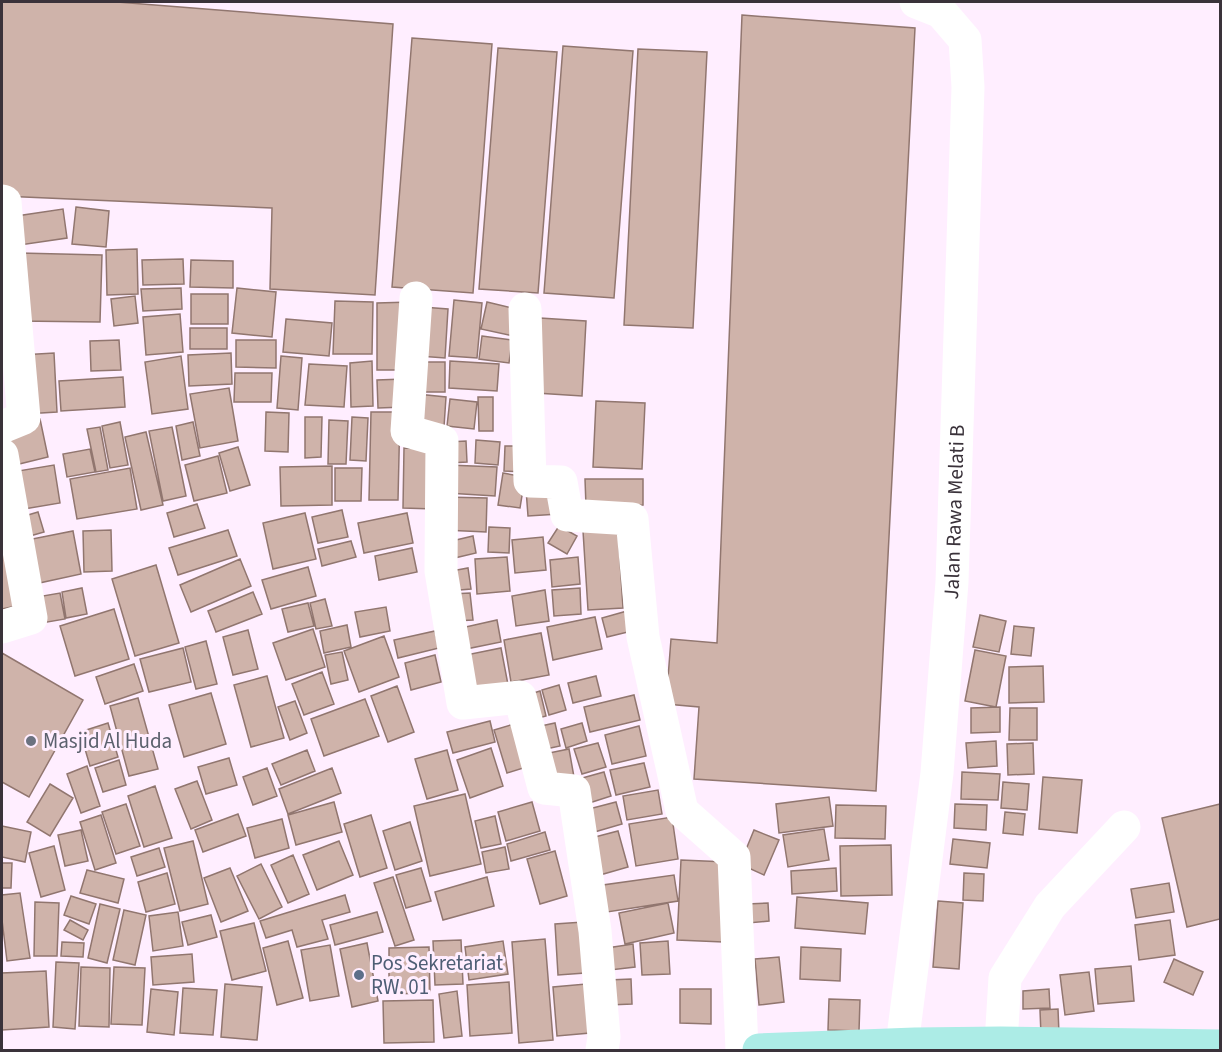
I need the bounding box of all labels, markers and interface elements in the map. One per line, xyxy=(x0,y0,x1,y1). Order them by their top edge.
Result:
street label: Jalan Rawa Melati B xyxy=(936,424,972,600)
place label: Masjid Al Huda xyxy=(43,726,172,756)
marker: Masjid Al Huda xyxy=(24,734,38,748)
place label: Pos Sekretariat RW. 01 xyxy=(371,948,503,1002)
marker: Pos Sekretariat RW. 01 xyxy=(352,968,366,982)

